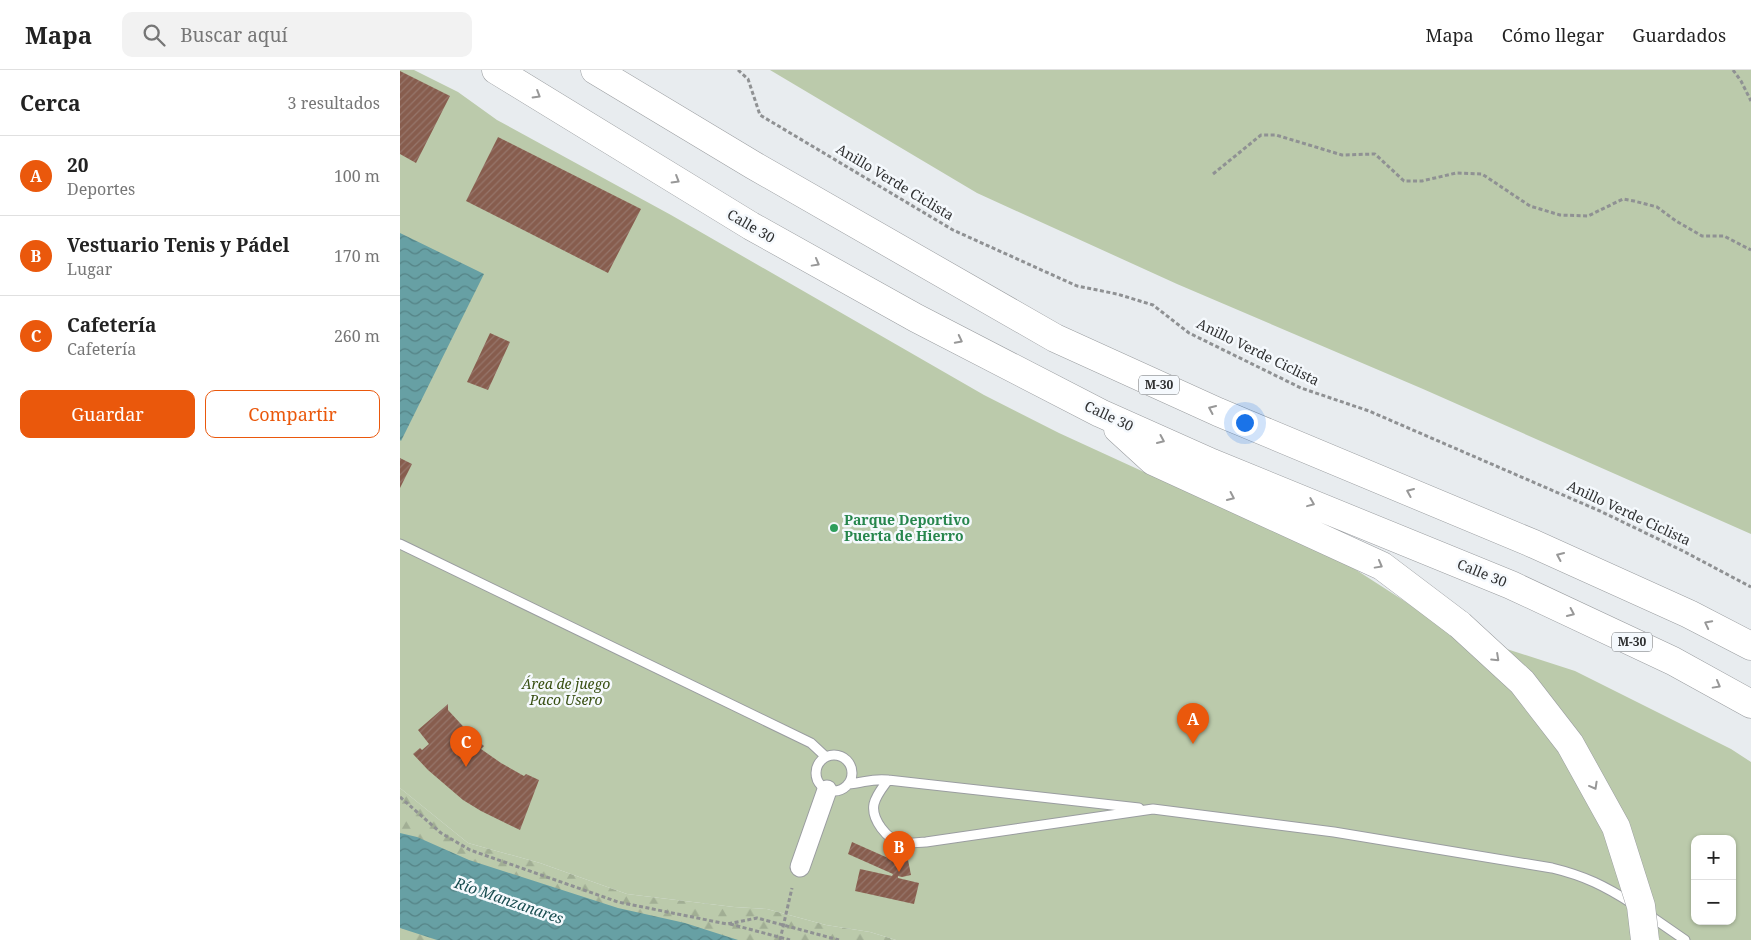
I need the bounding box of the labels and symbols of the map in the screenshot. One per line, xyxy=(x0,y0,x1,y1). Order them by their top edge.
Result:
one-way arrow xyxy=(532,89,541,99)
street label: Anillo Verde Ciclista xyxy=(833,139,958,224)
one-way arrow xyxy=(671,174,680,184)
street label: Calle 30 xyxy=(724,204,779,247)
one-way arrow xyxy=(811,256,820,266)
street label: Anillo Verde Ciclista xyxy=(1194,314,1323,390)
one-way arrow xyxy=(953,334,962,344)
road number: M-30 xyxy=(1139,376,1179,394)
street label: Calle 30 xyxy=(1082,396,1137,435)
one-way arrow xyxy=(1208,405,1217,416)
your location xyxy=(1232,410,1258,436)
one-way arrow xyxy=(1156,433,1165,444)
street label: Anillo Verde Ciclista xyxy=(1564,476,1694,550)
one-way arrow xyxy=(1406,488,1415,499)
one-way arrow xyxy=(1226,491,1235,501)
one-way arrow xyxy=(1306,497,1314,507)
place label: Parque Deportivo Puerta de Hierro xyxy=(844,510,970,545)
marker: Parque Deportivo Puerta de Hierro xyxy=(828,522,840,534)
one-way arrow xyxy=(1556,551,1565,562)
street label: Calle 30 xyxy=(1455,554,1510,591)
one-way arrow xyxy=(1373,559,1382,569)
one-way arrow xyxy=(1566,607,1575,618)
one-way arrow xyxy=(1704,620,1713,630)
road number: M-30 xyxy=(1612,632,1652,652)
one-way arrow xyxy=(1490,652,1499,661)
park label: Área de juego Paco Usero xyxy=(521,674,610,709)
one-way arrow xyxy=(1712,679,1721,689)
pin: A xyxy=(1177,703,1209,744)
pin: C xyxy=(450,726,482,767)
one-way arrow xyxy=(1588,781,1598,790)
pin: B xyxy=(883,831,915,872)
water label: Río Manzanares xyxy=(451,872,566,928)

